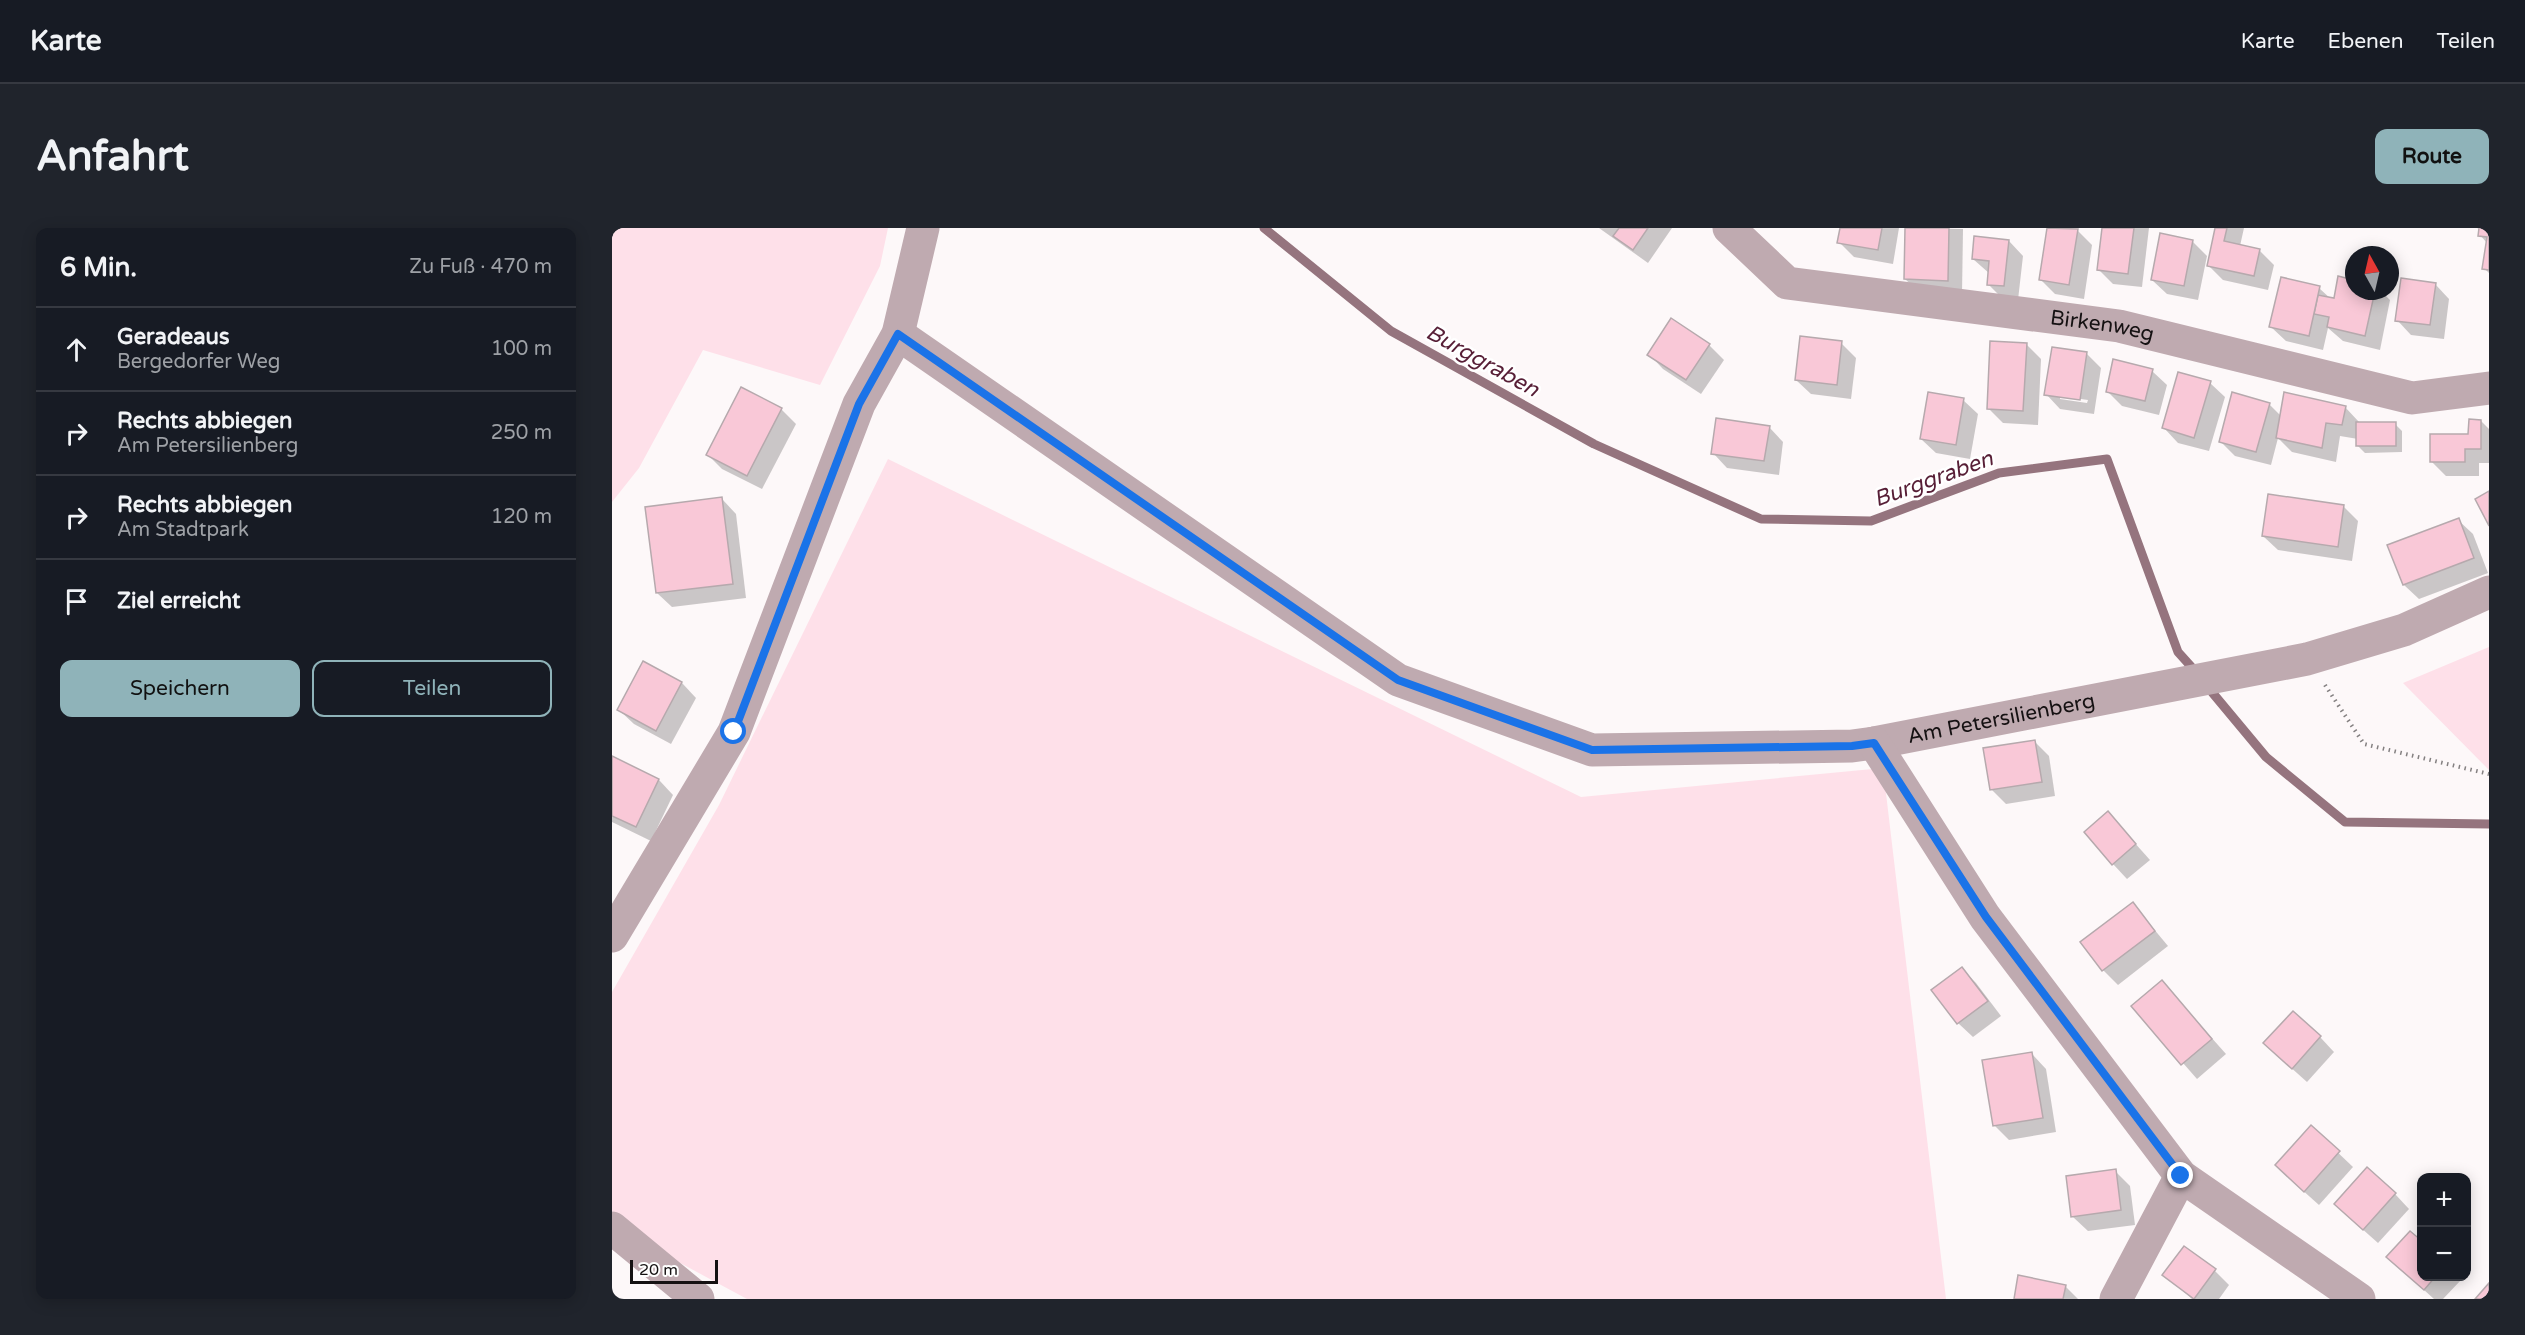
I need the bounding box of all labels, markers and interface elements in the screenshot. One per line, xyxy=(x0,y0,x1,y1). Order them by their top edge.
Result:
text: Karte xyxy=(30,24,102,58)
text: Karte xyxy=(2241,29,2295,54)
text: Ebenen xyxy=(2328,29,2404,54)
text: Teilen xyxy=(2437,29,2495,54)
button: Route xyxy=(2375,129,2489,184)
text: Anfahrt xyxy=(36,131,189,182)
north arrow xyxy=(2345,246,2399,300)
text: 6 Min. xyxy=(60,252,137,283)
text: Zu Fuß · 470 m xyxy=(409,255,552,279)
street label: Birkenweg xyxy=(2049,305,2157,347)
water label: Burggraben xyxy=(1422,319,1544,403)
text: Geradeaus xyxy=(117,324,229,350)
icon: ahead xyxy=(60,333,93,366)
text: 100 m xyxy=(491,337,552,361)
text: Bergedorfer Weg xyxy=(117,350,280,374)
text: Rechts abbiegen xyxy=(117,408,292,434)
icon: right xyxy=(60,417,93,450)
text: 250 m xyxy=(491,421,552,445)
text: Am Petersilienberg xyxy=(117,434,298,458)
water label: Burggraben xyxy=(1870,445,1997,513)
text: Rechts abbiegen xyxy=(117,492,292,518)
icon: right xyxy=(60,501,93,534)
text: 120 m xyxy=(491,505,552,529)
text: Am Stadtpark xyxy=(117,518,249,542)
icon: arrive xyxy=(60,585,93,618)
text: Ziel erreicht xyxy=(117,588,240,614)
button: Speichern xyxy=(60,660,300,717)
button: Teilen xyxy=(312,660,552,717)
street label: Am Petersilienberg xyxy=(1905,688,2097,749)
route start xyxy=(720,718,746,744)
route end xyxy=(2167,1162,2193,1188)
map controls xyxy=(2417,1173,2471,1281)
button: + xyxy=(2417,1173,2471,1227)
button: − xyxy=(2417,1227,2471,1281)
scale bar xyxy=(630,1257,718,1284)
text: 20 m xyxy=(639,1260,678,1280)

